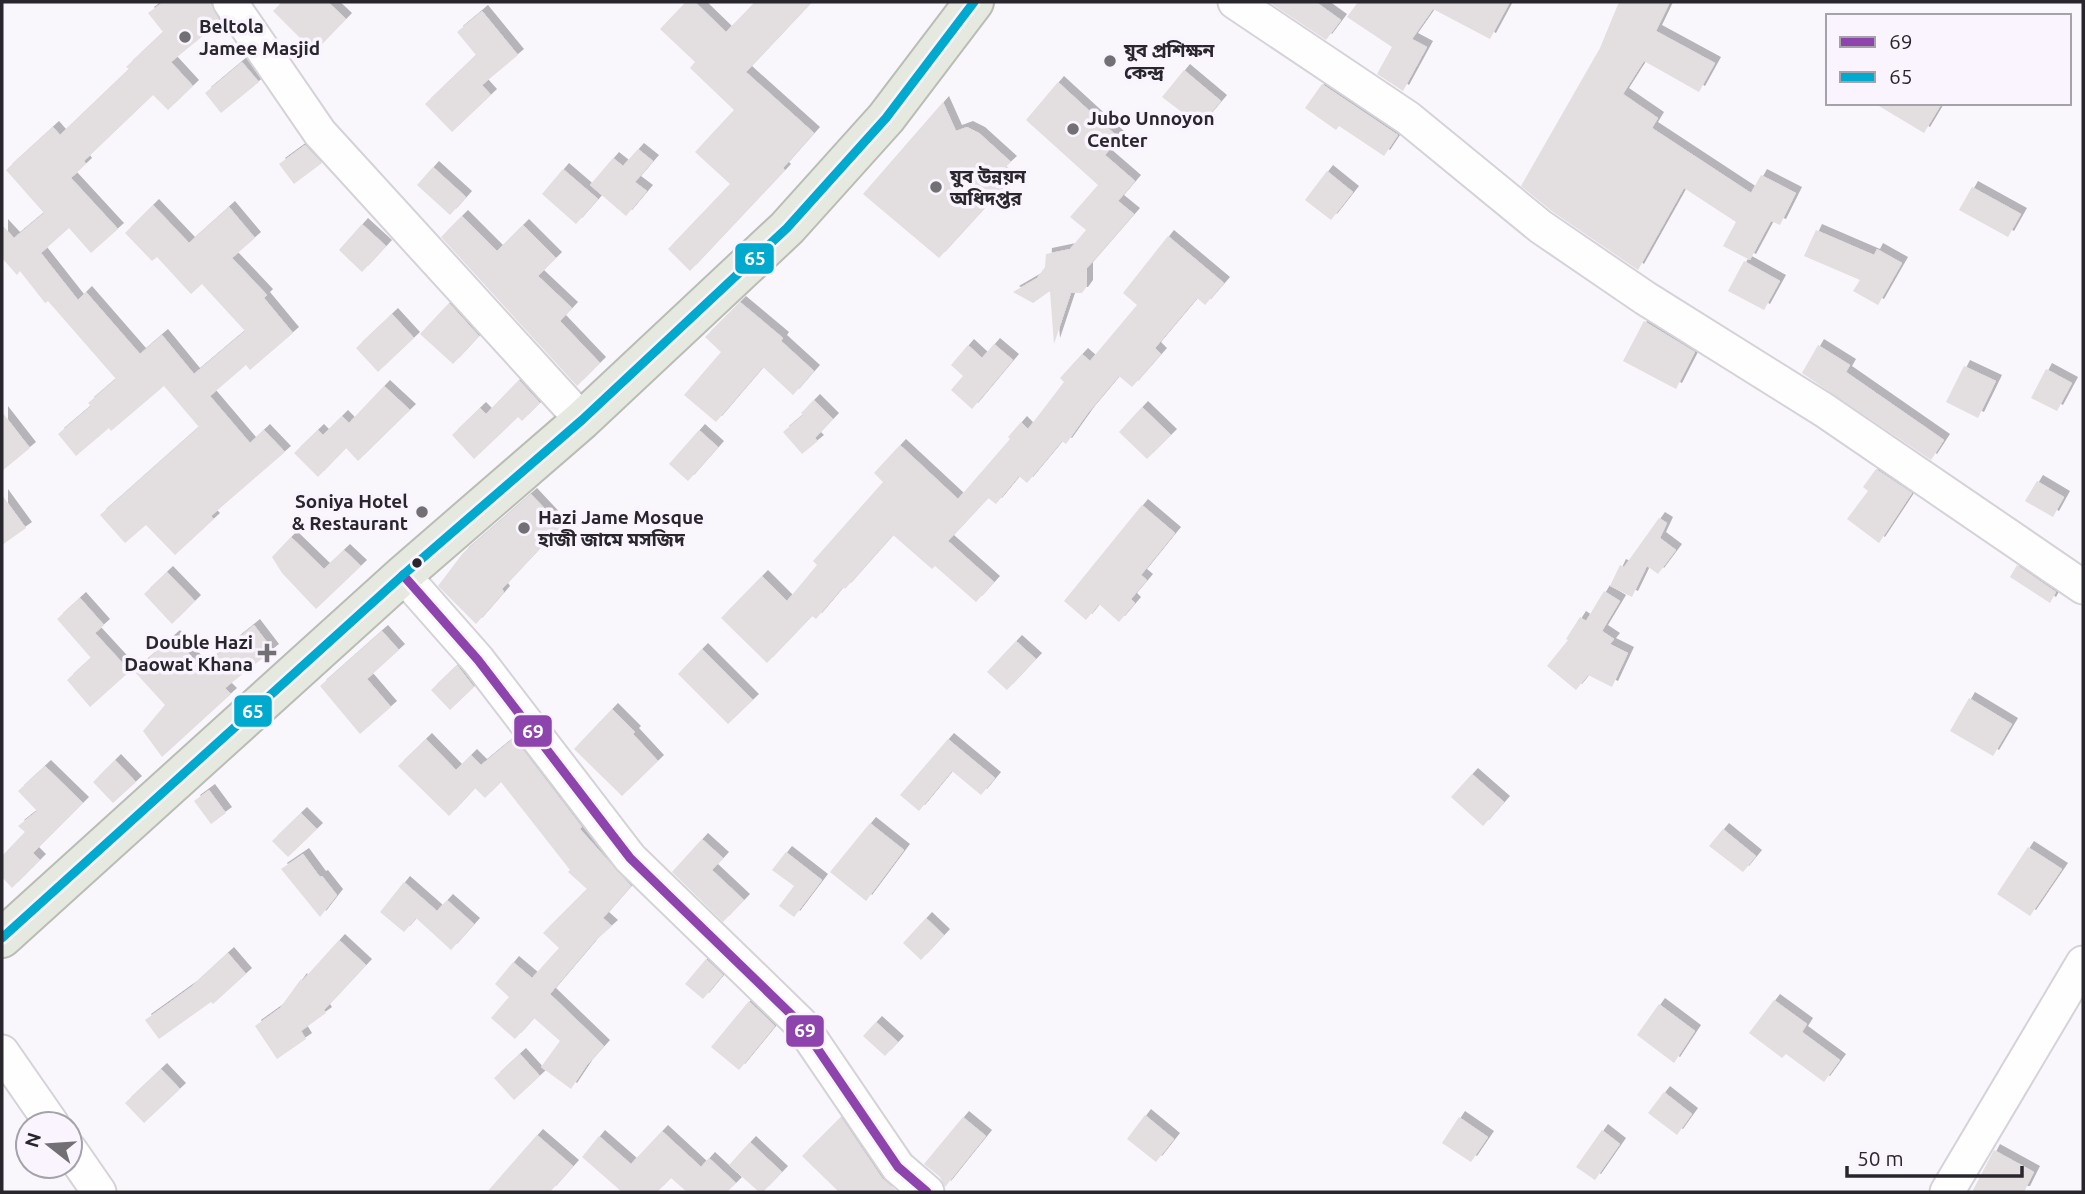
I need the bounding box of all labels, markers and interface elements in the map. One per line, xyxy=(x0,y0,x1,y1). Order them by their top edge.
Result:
legend xyxy=(1826,14,2071,105)
place label: Beltola Jamee Masjid xyxy=(199,15,320,59)
marker: Beltola Jamee Masjid xyxy=(177,29,193,45)
text: 69 xyxy=(1889,29,1913,53)
place label: যুব প্রশিক্ষন কেন্দ্র xyxy=(1123,39,1216,83)
marker: যুব প্রশিক্ষন কেন্দ্র xyxy=(1102,53,1118,69)
text: 65 xyxy=(1889,64,1913,88)
place label: Jubo Unnoyon Center xyxy=(1087,107,1215,151)
marker: Jubo Unnoyon Center xyxy=(1065,121,1081,137)
place label: যুব উন্নয়ন অধিদপ্তর xyxy=(949,165,1027,209)
marker: যুব উন্নয়ন অধিদপ্তর xyxy=(928,179,944,195)
line badge: 65 xyxy=(734,242,775,275)
text: 65 xyxy=(744,247,766,269)
place label: Soniya Hotel & Restaurant xyxy=(292,490,408,534)
marker: Soniya Hotel & Restaurant xyxy=(414,504,430,520)
place label: Hazi Jame Mosque হাজী জামে মসজিদ xyxy=(537,506,704,550)
marker: Hazi Jame Mosque হাজী জামে মসজিদ xyxy=(516,520,532,536)
unlabelled marker xyxy=(410,556,424,570)
place label: Double Hazi Daowat Khana xyxy=(124,631,253,675)
marker: Double Hazi Daowat Khana xyxy=(259,645,275,661)
line badge: 65 xyxy=(233,694,273,728)
text: 65 xyxy=(242,700,264,722)
line badge: 69 xyxy=(513,714,553,748)
text: 69 xyxy=(522,720,544,742)
line badge: 69 xyxy=(785,1014,825,1048)
text: 69 xyxy=(794,1019,816,1041)
north arrow xyxy=(14,1110,84,1180)
text: N xyxy=(20,1130,45,1150)
scale bar xyxy=(1847,1134,2022,1178)
text: 50 m xyxy=(1857,1146,1904,1170)

